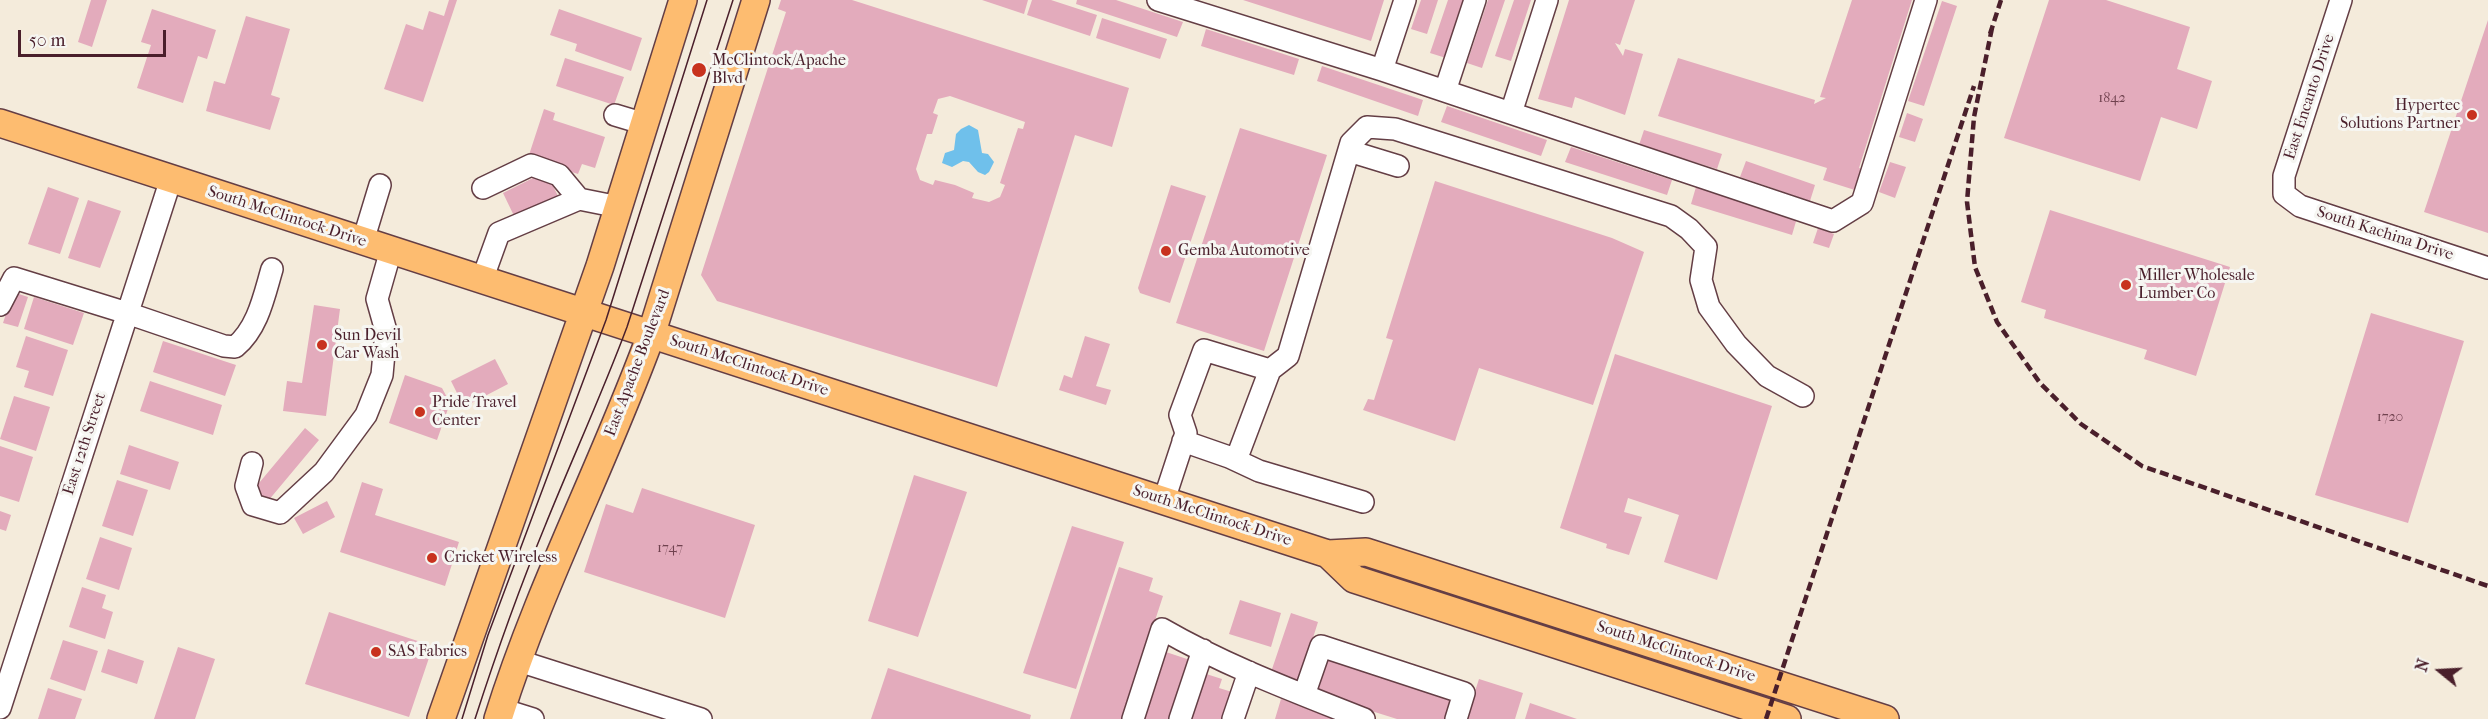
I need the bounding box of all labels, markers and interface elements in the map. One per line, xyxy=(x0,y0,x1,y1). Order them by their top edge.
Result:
scale bar xyxy=(21,18,170,56)
text: 50 m xyxy=(29,30,65,51)
street label: East Encanto Drive xyxy=(2281,32,2339,162)
place label: McClintock/Apache Blvd xyxy=(712,51,846,89)
marker: McClintock/Apache Blvd xyxy=(690,61,708,79)
house number: 1842 xyxy=(2098,91,2126,107)
place label: Hypertec Solutions Partner xyxy=(2340,96,2460,134)
marker: Hypertec Solutions Partner xyxy=(2465,108,2479,122)
street label: South McClintock Drive xyxy=(205,182,369,252)
street label: South Kachina Drive xyxy=(2314,203,2456,265)
place label: Gemba Automotive xyxy=(1178,241,1310,261)
marker: Gemba Automotive xyxy=(1159,244,1173,258)
place label: Miller Wholesale Lumber Co xyxy=(2138,266,2255,304)
marker: Miller Wholesale Lumber Co xyxy=(2119,278,2133,292)
street label: East Apache Boulevard xyxy=(601,287,675,439)
place label: Sun Devil Car Wash xyxy=(334,326,401,364)
street label: South McClintock Drive xyxy=(667,331,831,401)
marker: Sun Devil Car Wash xyxy=(315,338,329,352)
street label: East 12th Street xyxy=(59,390,111,498)
place label: Pride Travel Center xyxy=(432,393,517,431)
marker: Pride Travel Center xyxy=(413,405,427,419)
house number: 1720 xyxy=(2377,410,2403,426)
street label: South McClintock Drive xyxy=(1130,481,1294,551)
house number: 1747 xyxy=(657,541,683,557)
place label: Cricket Wireless xyxy=(444,548,557,568)
marker: Cricket Wireless xyxy=(425,551,439,565)
street label: South McClintock Drive xyxy=(1594,617,1758,687)
north arrow xyxy=(2410,641,2470,701)
place label: SAS Fabrics xyxy=(388,642,467,662)
marker: SAS Fabrics xyxy=(369,645,383,659)
text: N xyxy=(2411,657,2433,674)

